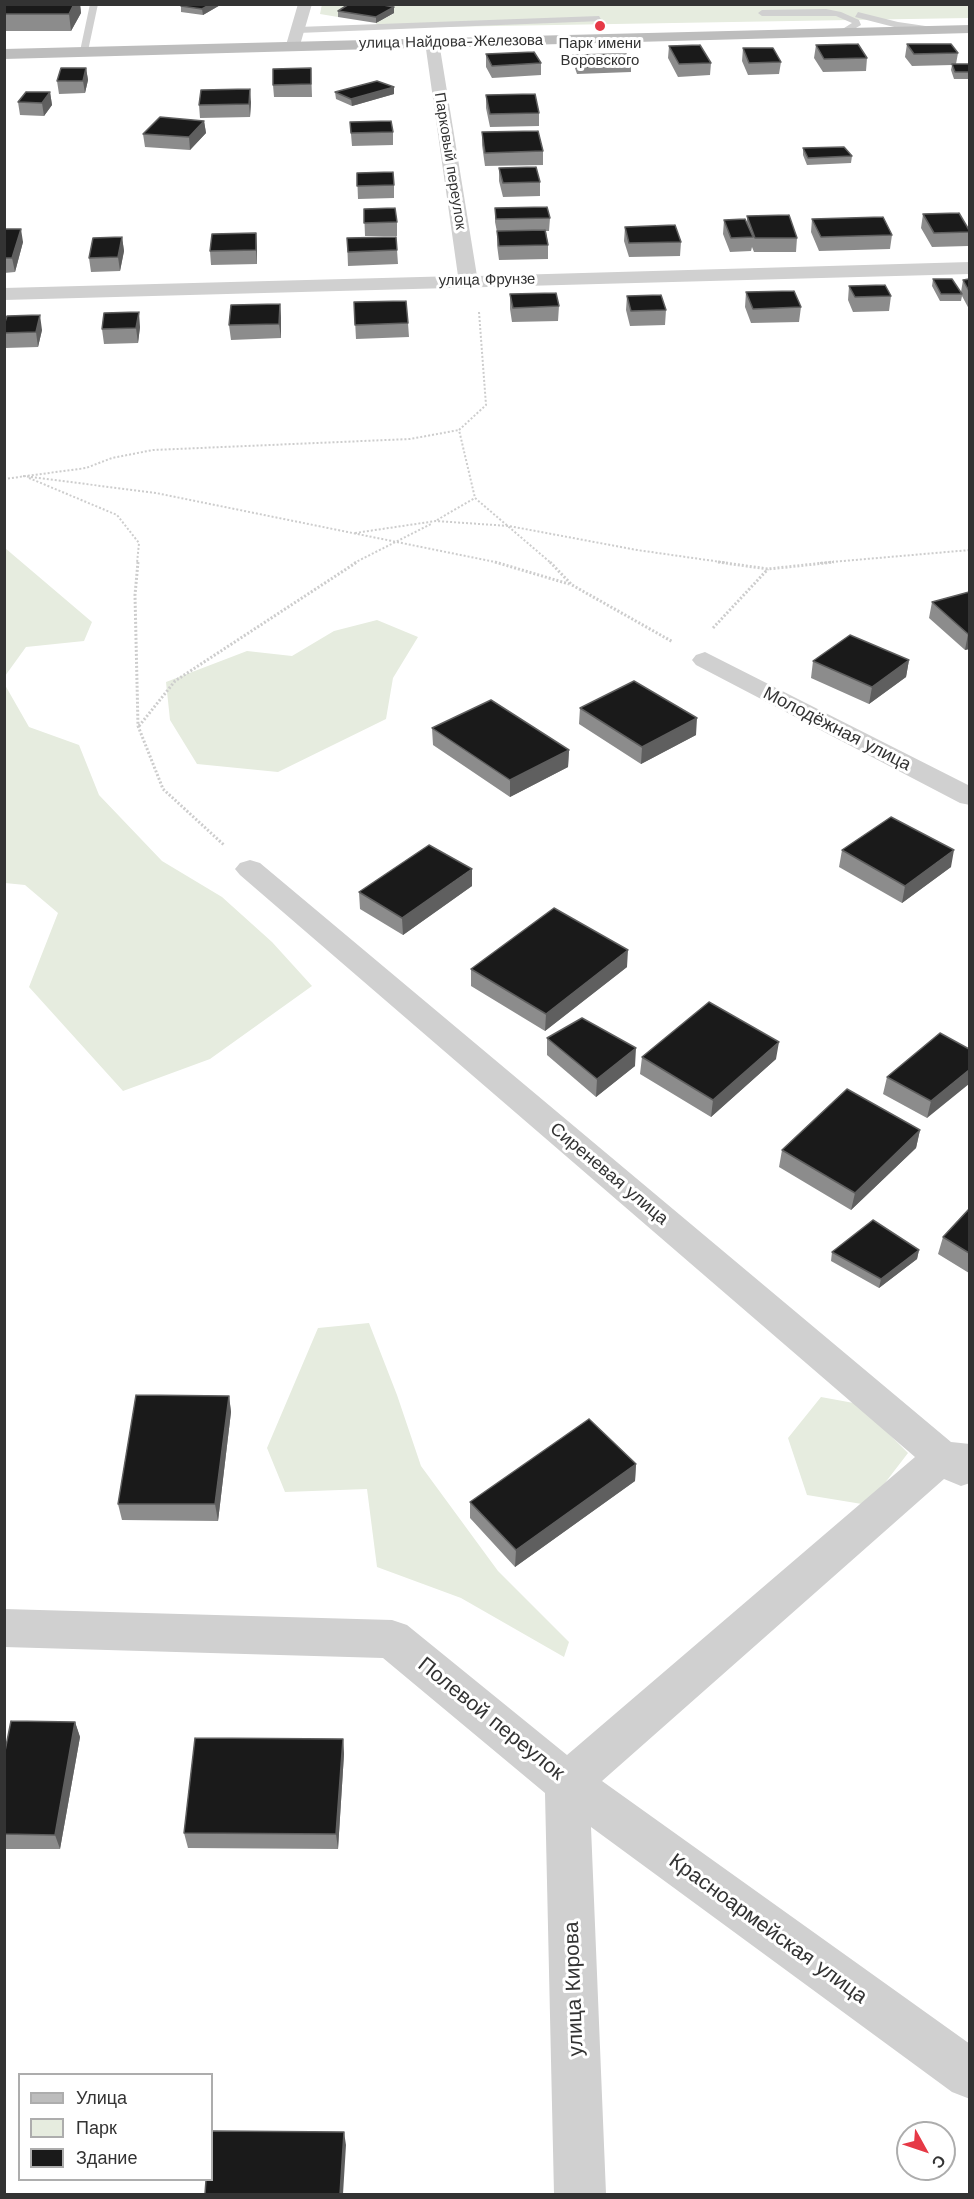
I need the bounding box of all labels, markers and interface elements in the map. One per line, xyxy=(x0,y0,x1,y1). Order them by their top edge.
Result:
marker: Парк имени Воровского xyxy=(593,19,607,33)
street label: улица Найдова-Железова xyxy=(359,31,543,53)
place label: Парк имени Воровского xyxy=(559,35,641,70)
street label: Парковый переулок xyxy=(430,91,470,231)
street label: улица Фрунзе xyxy=(438,270,536,290)
street label: Молодёжная улица xyxy=(759,682,915,776)
street label: Сиреневая улица xyxy=(545,1118,673,1230)
street label: Полевой переулок xyxy=(413,1652,569,1786)
street label: Красноармейская улица xyxy=(664,1849,872,2009)
street label: улица Кирова xyxy=(559,1921,589,2057)
legend xyxy=(18,2073,213,2181)
text: Улица xyxy=(76,2087,127,2108)
text: Парк xyxy=(76,2117,117,2138)
north arrow xyxy=(896,2121,956,2181)
text: Здание xyxy=(76,2147,137,2168)
text: С xyxy=(928,2151,950,2172)

